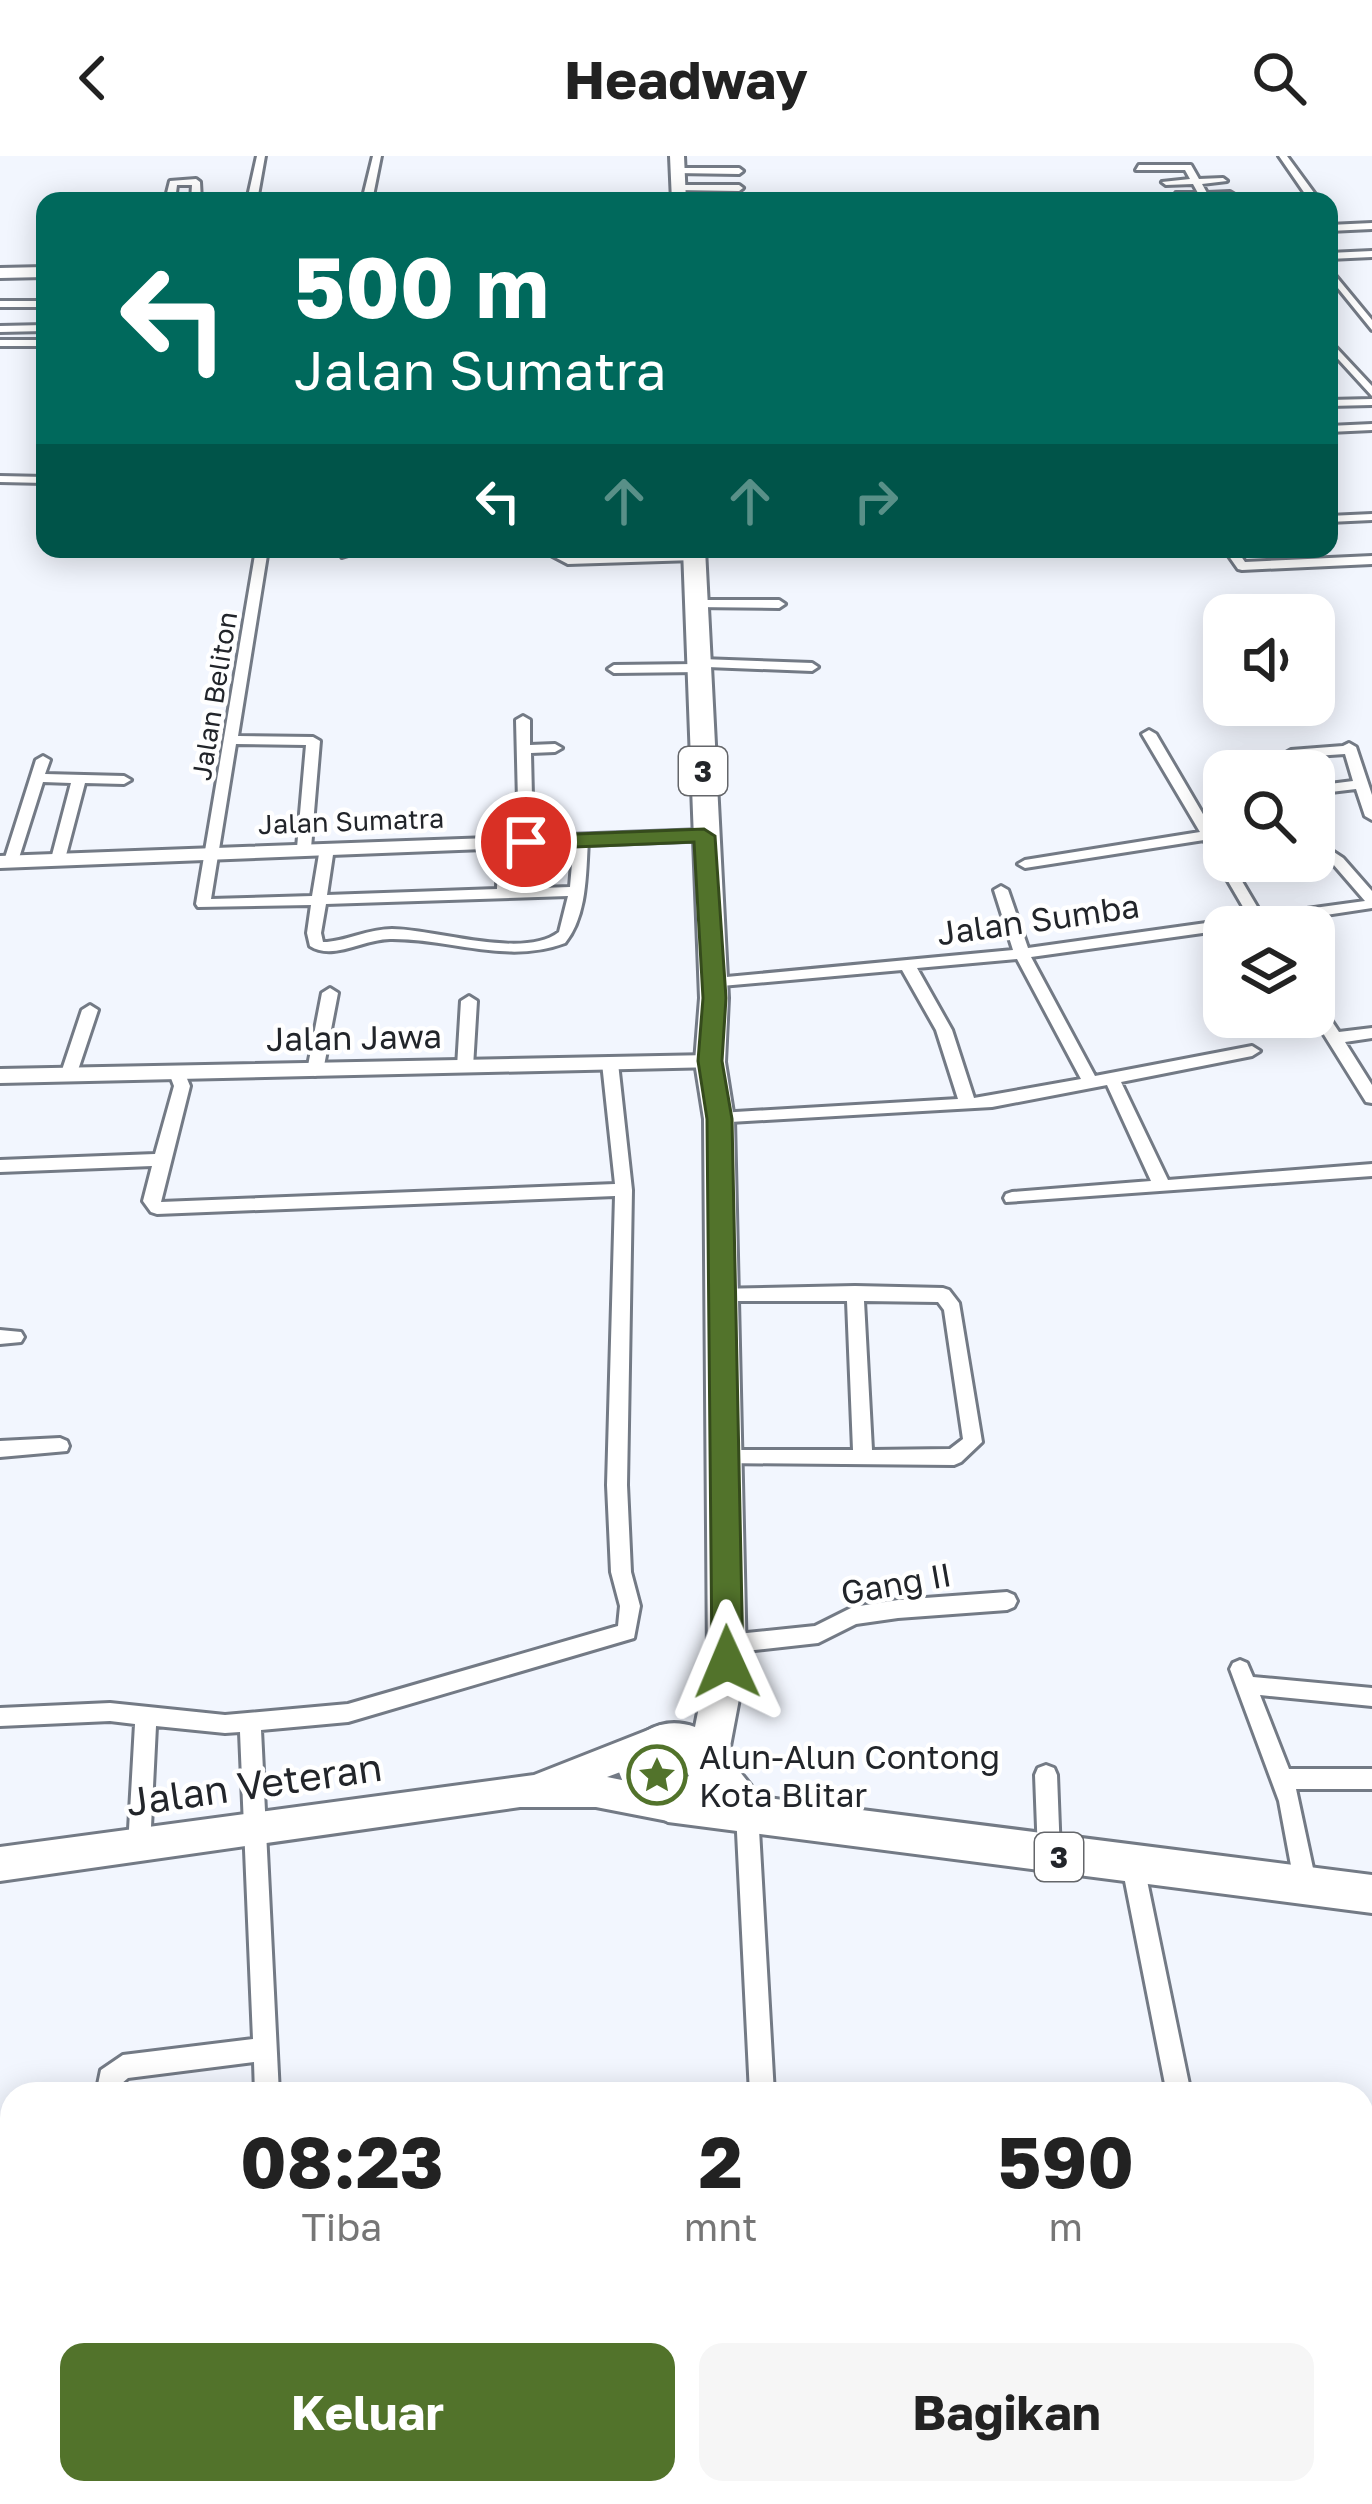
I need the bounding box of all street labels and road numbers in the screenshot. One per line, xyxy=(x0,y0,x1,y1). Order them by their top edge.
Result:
street label: Jalan Beliton xyxy=(185,609,243,783)
road number: 3 xyxy=(679,747,727,795)
street label: Jalan Sumatra xyxy=(257,802,445,840)
street label: Jalan Sumba xyxy=(934,885,1142,953)
street label: Jalan Jawa xyxy=(266,1016,442,1058)
street label: Gang II xyxy=(838,1554,954,1612)
street label: Jalan Veteran xyxy=(123,1743,385,1825)
road number: 3 xyxy=(1035,1833,1083,1881)

